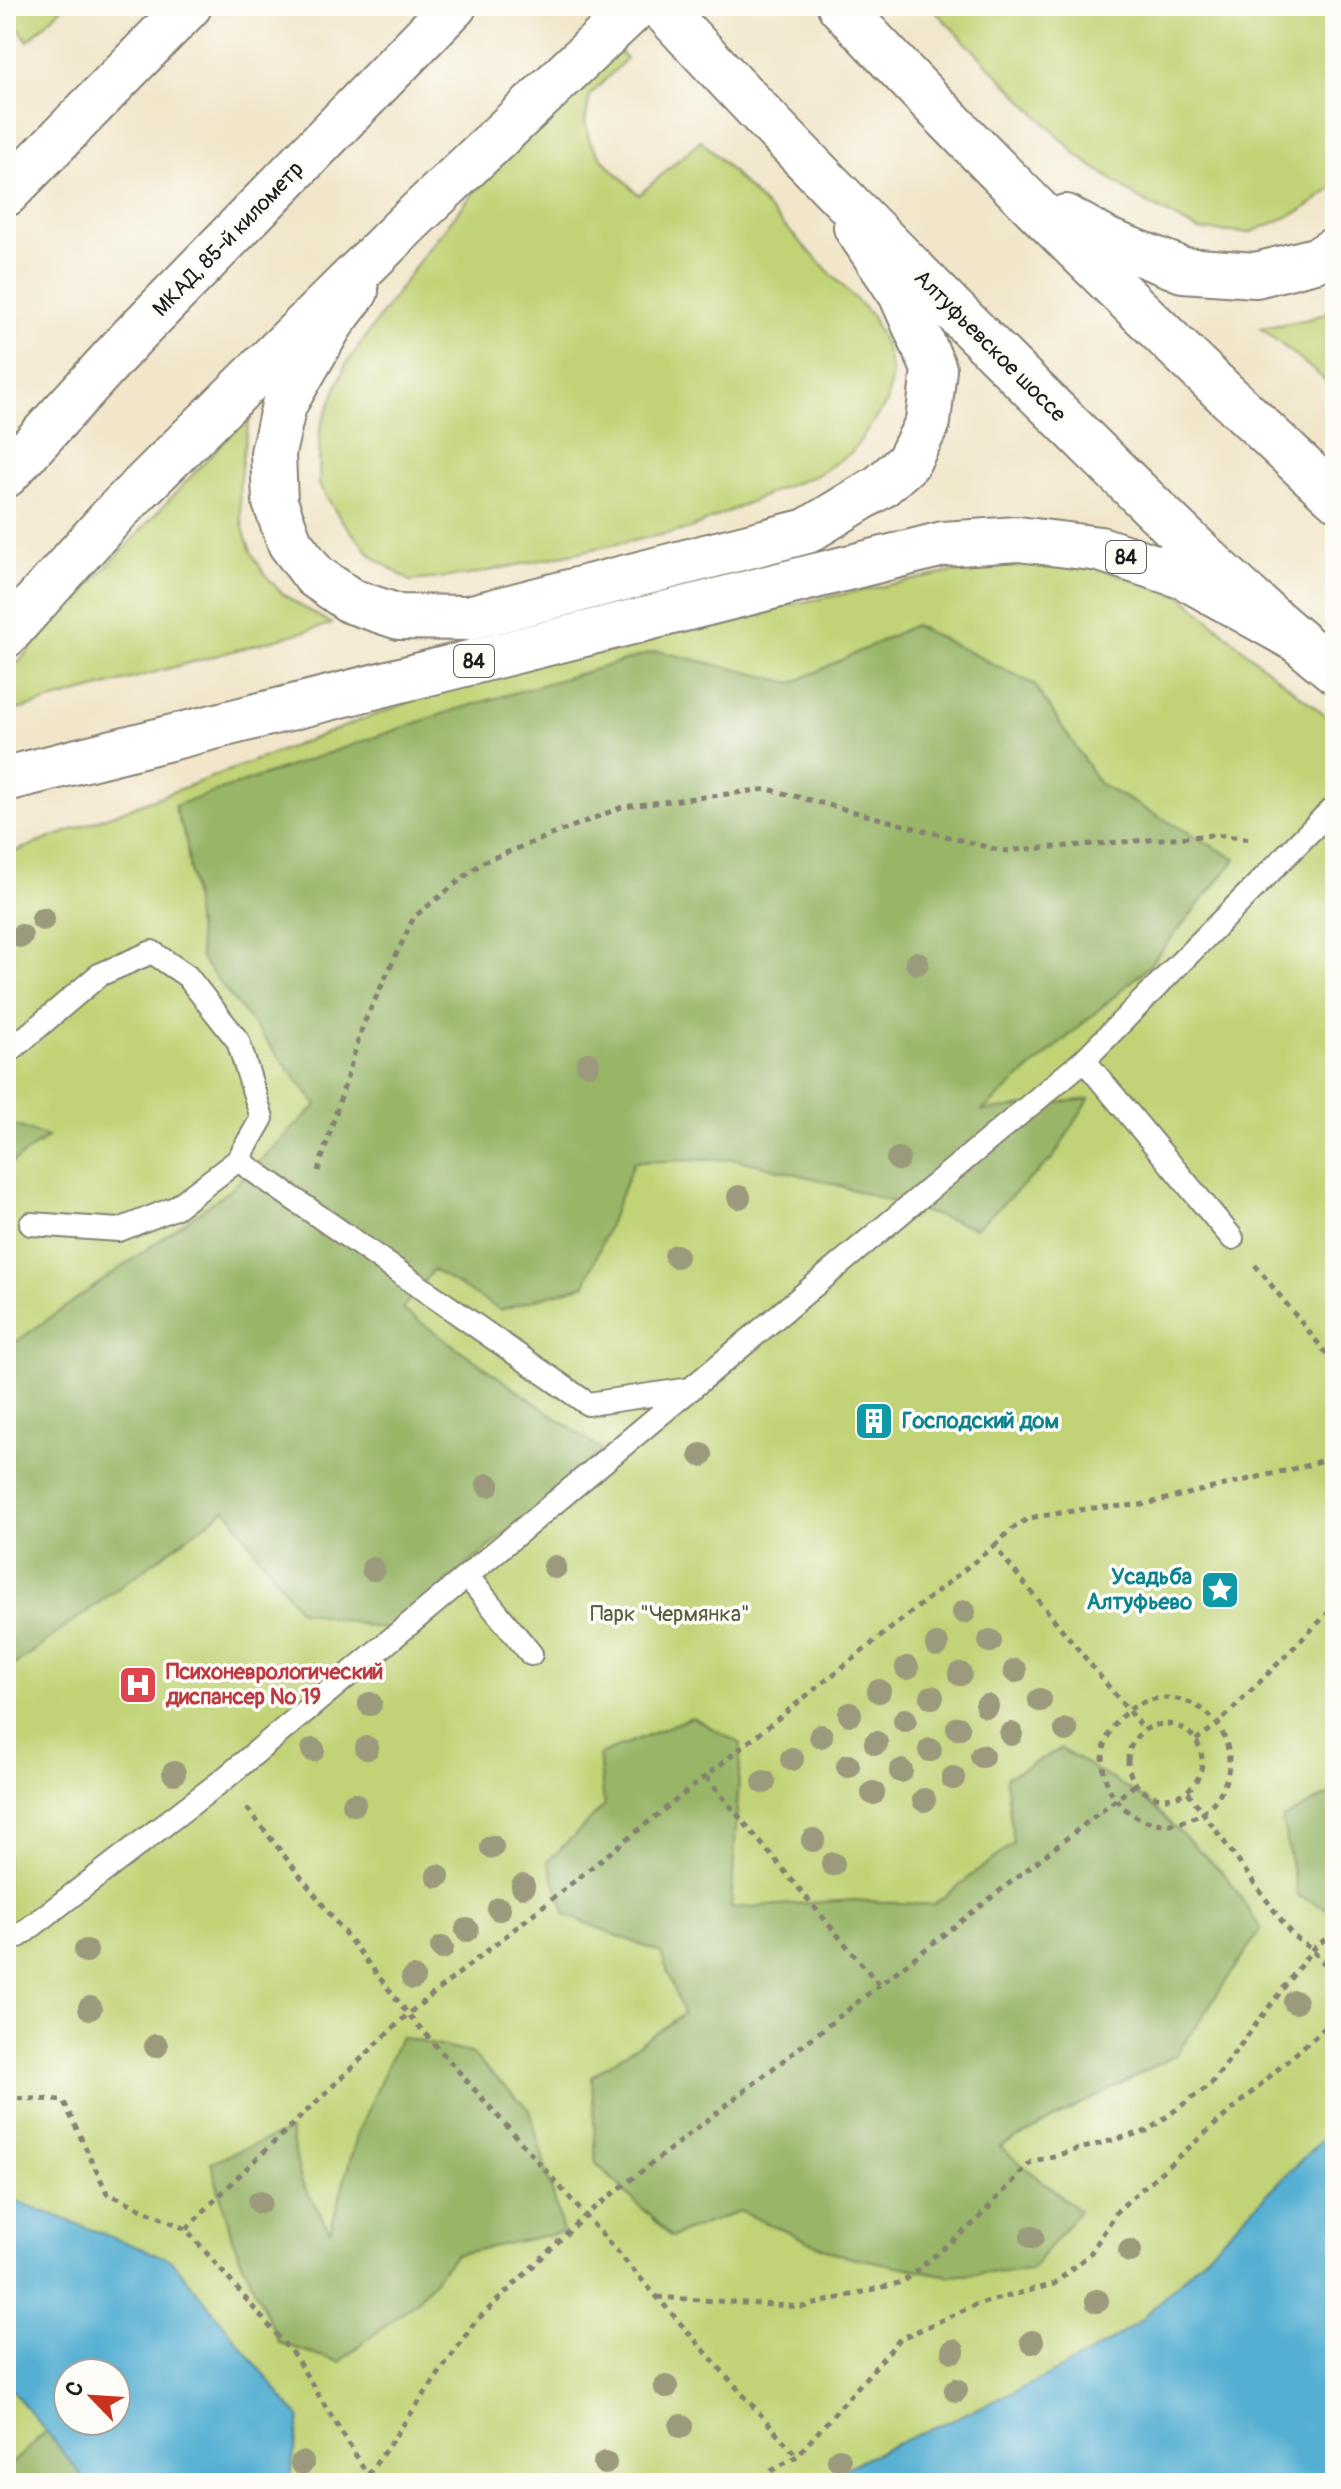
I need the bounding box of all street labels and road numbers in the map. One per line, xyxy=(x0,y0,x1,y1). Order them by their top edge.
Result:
street label: МКАД, 85-й километр xyxy=(147,155,309,323)
street label: Алтуфьевское шоссе xyxy=(908,264,1072,428)
road number: 84 xyxy=(1106,541,1146,573)
road number: 84 xyxy=(454,645,494,677)

